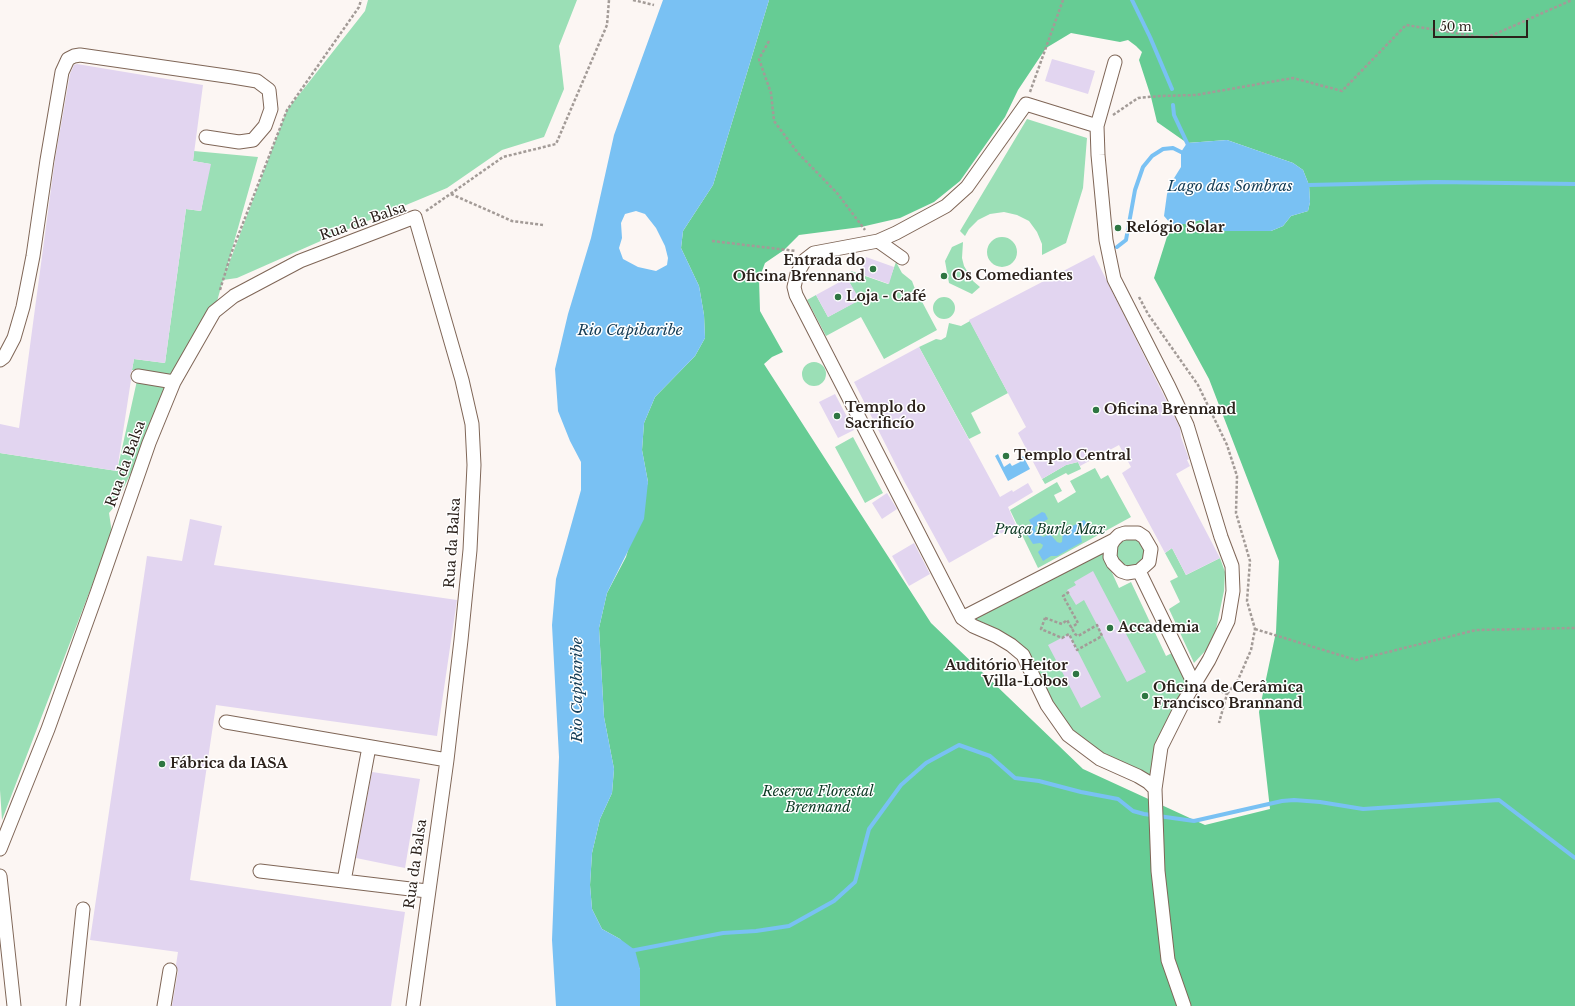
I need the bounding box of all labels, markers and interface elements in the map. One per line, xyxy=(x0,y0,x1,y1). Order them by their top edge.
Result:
scale bar xyxy=(1435,12,1530,38)
text: 50 m xyxy=(1440,19,1472,34)
water label: Lago das Sombras xyxy=(1167,178,1293,196)
street label: Rua da Balsa xyxy=(317,199,409,245)
place label: Relógio Solar xyxy=(1126,220,1225,236)
marker: Relógio Solar xyxy=(1113,223,1123,233)
place label: Entrada do Oficina Brennand xyxy=(733,253,865,286)
marker: Entrada do Oficina Brennand xyxy=(868,264,878,274)
place label: Os Comediantes xyxy=(952,268,1073,284)
marker: Os Comediantes xyxy=(939,271,949,281)
place label: Loja - Café xyxy=(846,289,926,305)
marker: Loja - Café xyxy=(833,292,843,302)
water label: Rio Capibaribe xyxy=(578,322,682,340)
place label: Templo do Sacrificío xyxy=(845,400,926,432)
place label: Oficina Brennand xyxy=(1104,402,1236,418)
marker: Oficina Brennand xyxy=(1091,405,1101,415)
marker: Templo do Sacrificío xyxy=(832,411,842,421)
street label: Rua da Balsa xyxy=(103,419,149,509)
place label: Templo Central xyxy=(1014,448,1131,464)
marker: Templo Central xyxy=(1001,451,1011,461)
street label: Rua da Balsa xyxy=(441,497,465,589)
park label: Praça Burle Max xyxy=(995,522,1105,538)
place label: Accademia xyxy=(1118,620,1199,636)
marker: Accademia xyxy=(1105,623,1115,633)
water label: Rio Capibaribe xyxy=(569,638,587,742)
place label: Auditório Heitor Villa-Lobos xyxy=(945,658,1068,690)
marker: Auditório Heitor Villa-Lobos xyxy=(1071,669,1081,679)
place label: Oficina de Cerâmica Francisco Brannand xyxy=(1153,680,1304,712)
marker: Oficina de Cerâmica Francisco Brannand xyxy=(1140,691,1150,701)
place label: Fábrica da IASA xyxy=(170,756,288,772)
marker: Fábrica da IASA xyxy=(157,759,167,769)
park label: Reserva Florestal Brennand xyxy=(762,784,874,816)
street label: Rua da Balsa xyxy=(401,818,431,910)

